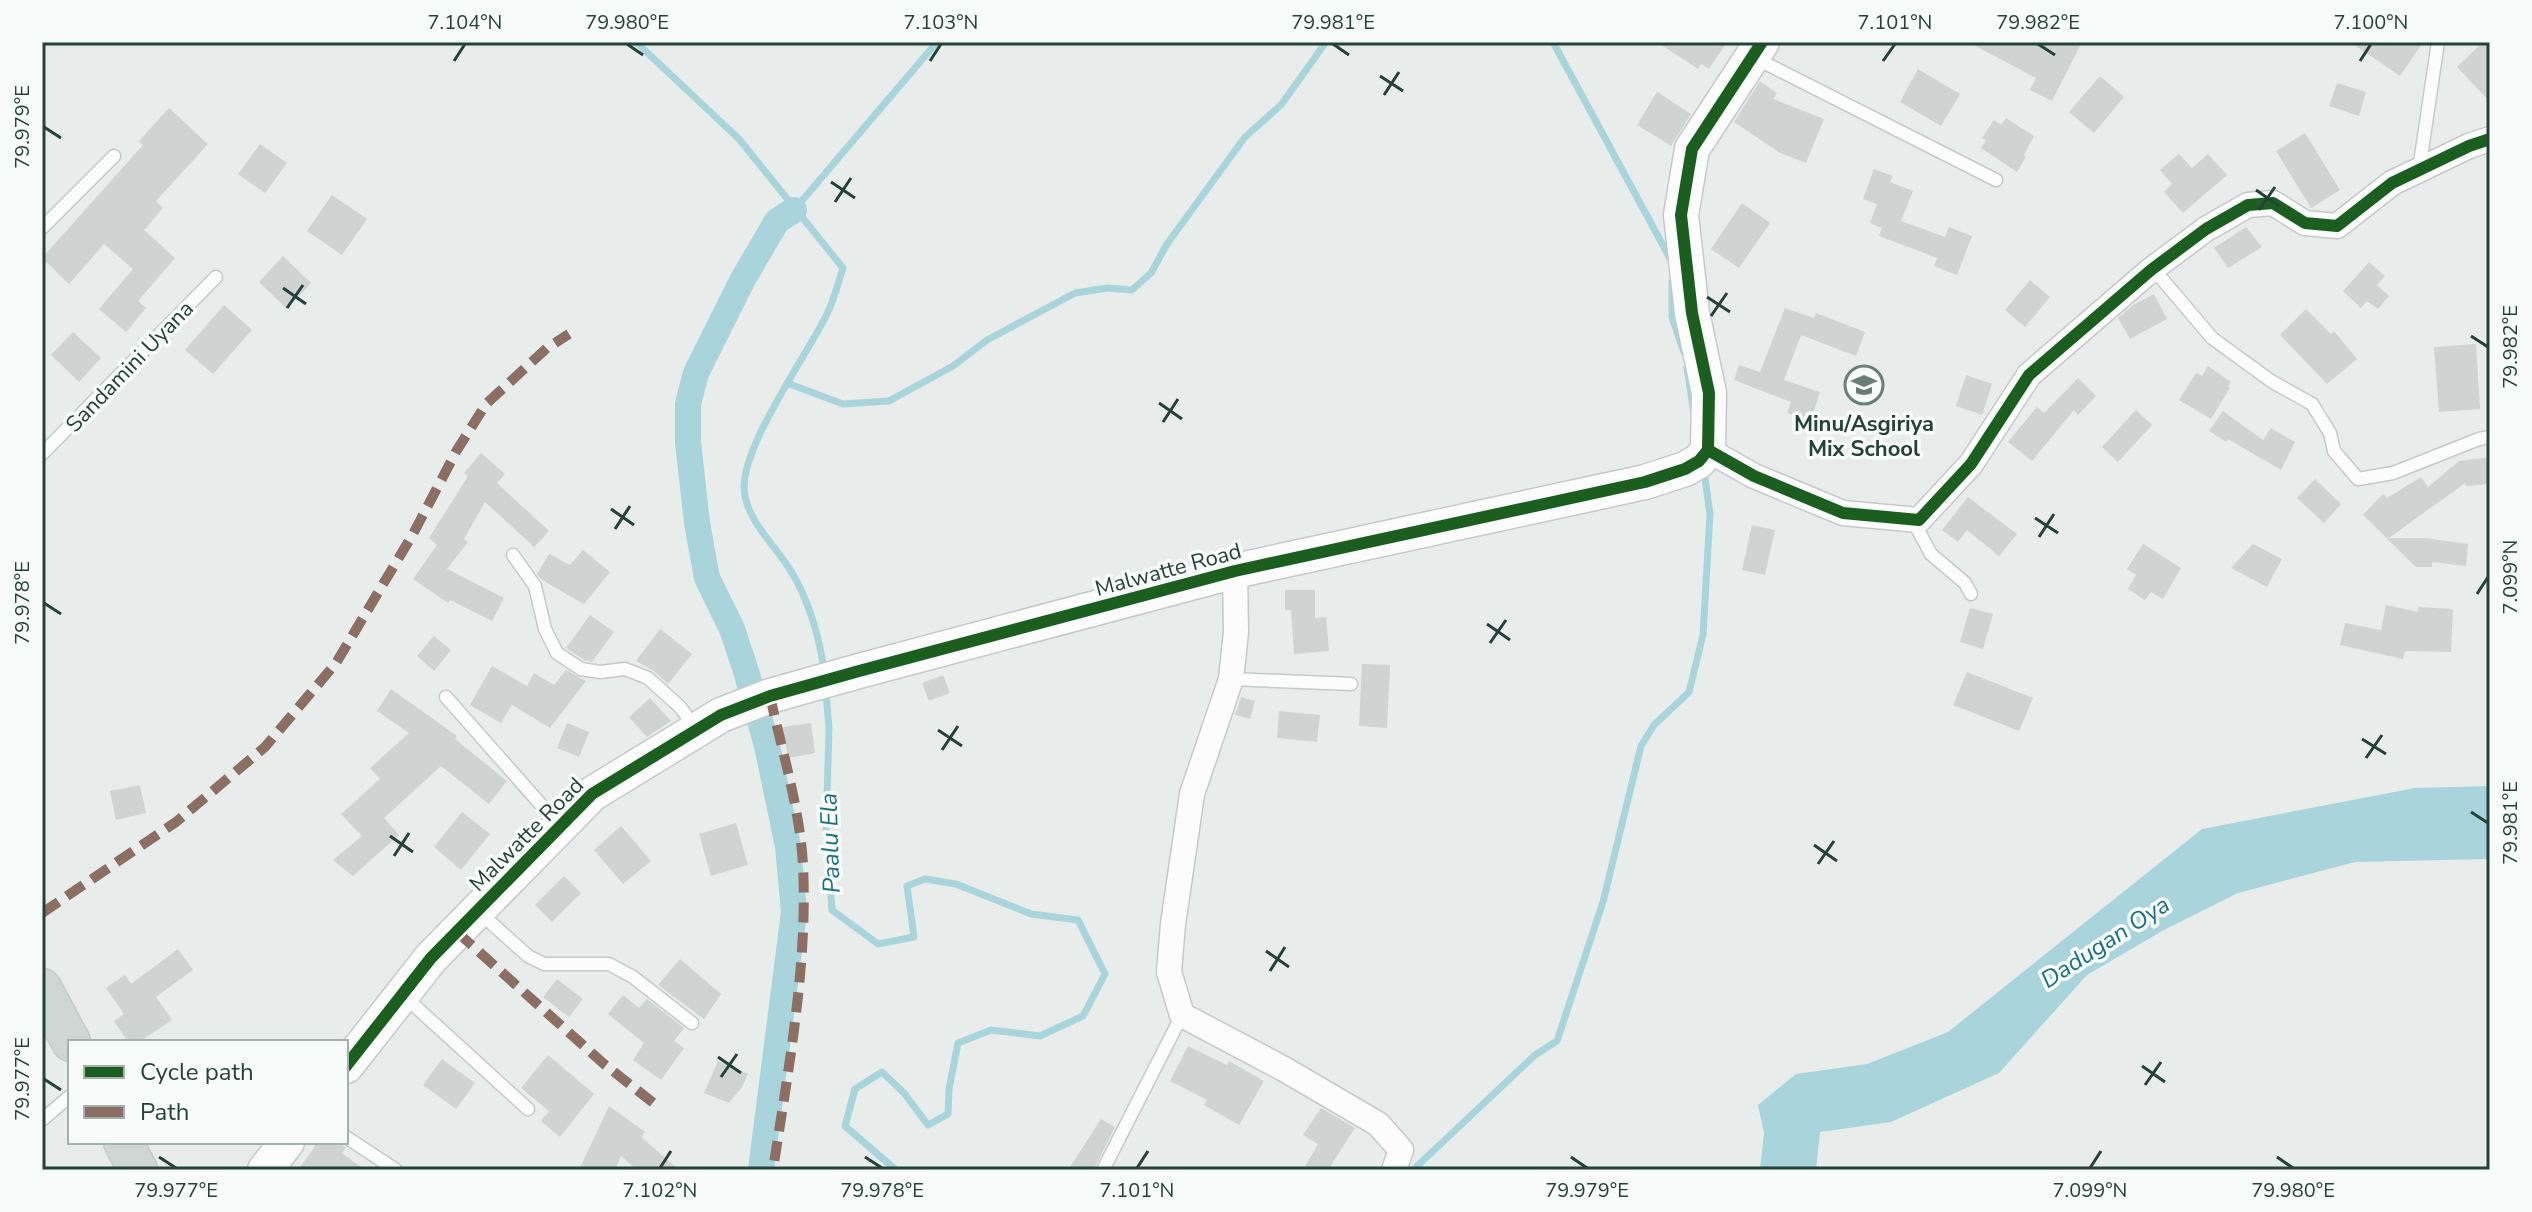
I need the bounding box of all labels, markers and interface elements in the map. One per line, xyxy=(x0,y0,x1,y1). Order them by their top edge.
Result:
text: 7.104°N xyxy=(428,9,502,36)
text: 79.980°E xyxy=(585,9,669,36)
text: 7.103°N xyxy=(904,9,978,36)
text: 79.981°E xyxy=(1291,9,1375,36)
text: 7.101°N xyxy=(1858,9,1932,36)
text: 79.982°E xyxy=(1996,9,2080,36)
text: 7.100°N xyxy=(2334,9,2408,36)
text: 79.979°E xyxy=(9,85,36,169)
street label: Sandamini Uyana xyxy=(59,294,200,439)
text: 79.982°E xyxy=(2497,305,2524,389)
school or university icon: Minu/Asgiriya Mix School xyxy=(1843,364,1885,406)
place label: Minu/Asgiriya Mix School xyxy=(1794,409,1934,464)
street label: Malwatte Road xyxy=(1092,536,1245,604)
text: 7.099°N xyxy=(2497,540,2524,614)
text: 79.978°E xyxy=(9,561,36,645)
street label: Malwatte Road xyxy=(463,771,590,898)
text: 79.981°E xyxy=(2497,781,2524,865)
water label: Paalu Ela xyxy=(812,792,848,894)
water label: Dadugan Oya xyxy=(2034,888,2176,996)
text: 79.977°E xyxy=(9,1037,36,1121)
legend xyxy=(68,1040,348,1144)
text: Cycle path xyxy=(140,1056,254,1088)
text: Path xyxy=(140,1096,189,1128)
text: 79.977°E xyxy=(134,1177,218,1204)
text: 7.102°N xyxy=(623,1177,697,1204)
text: 79.978°E xyxy=(840,1177,924,1204)
text: 7.101°N xyxy=(1100,1177,1174,1204)
text: 79.979°E xyxy=(1545,1177,1629,1204)
text: 7.099°N xyxy=(2053,1177,2127,1204)
text: 79.980°E xyxy=(2251,1177,2335,1204)

